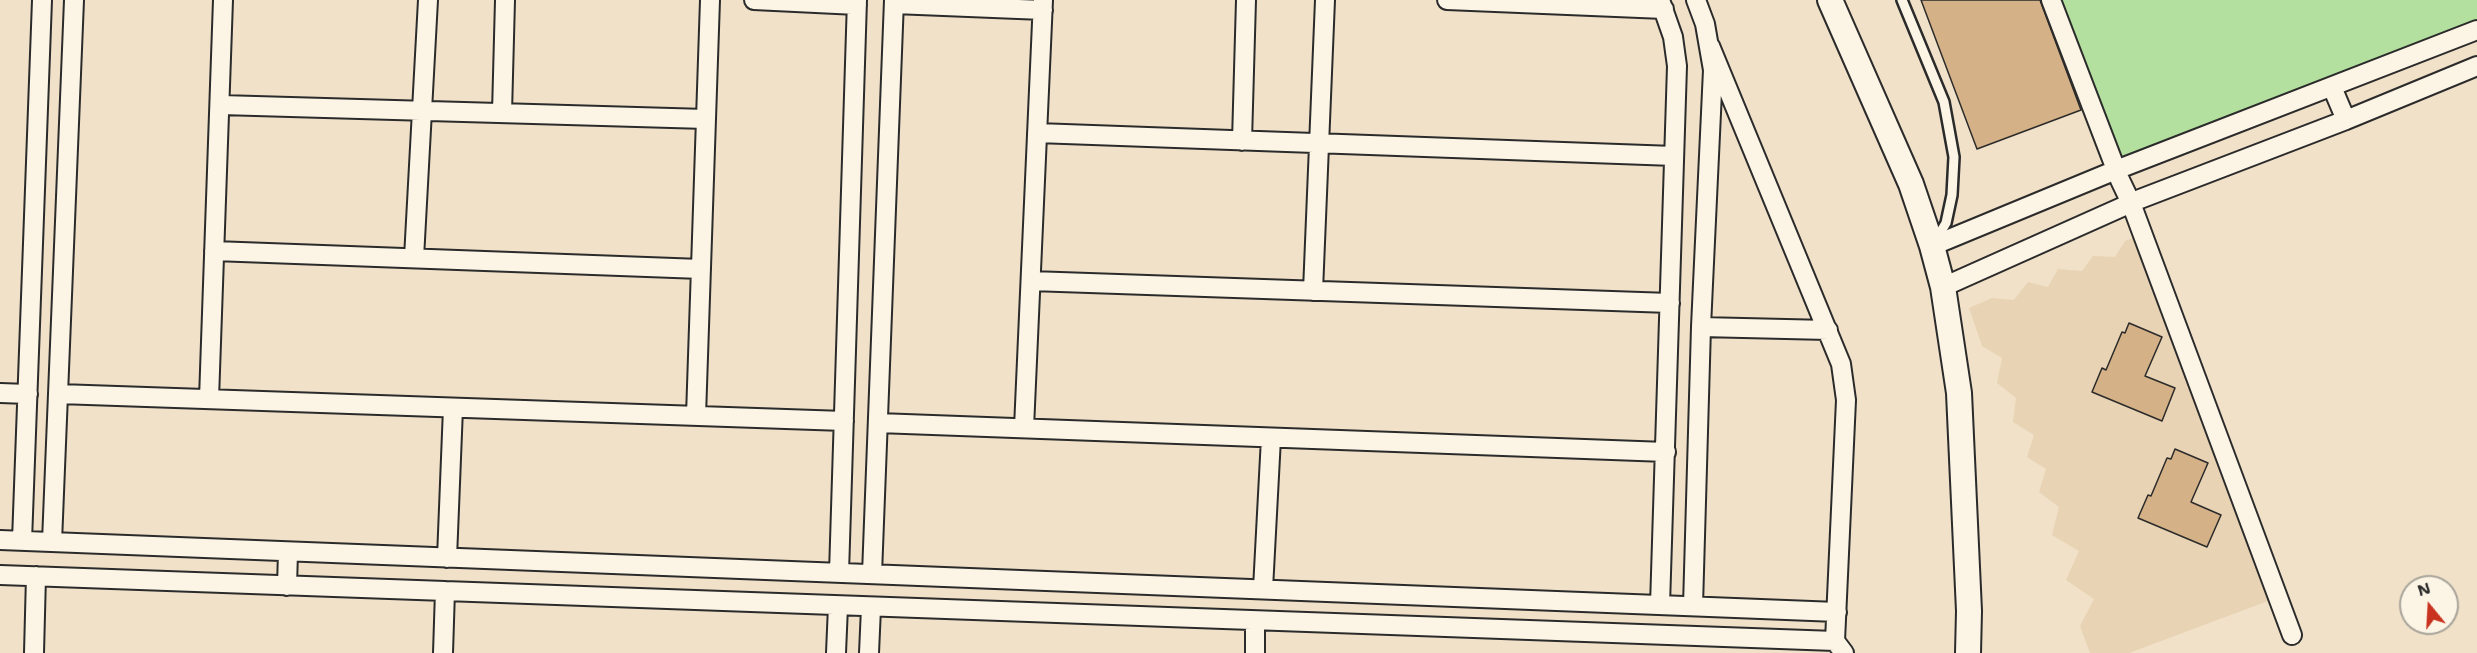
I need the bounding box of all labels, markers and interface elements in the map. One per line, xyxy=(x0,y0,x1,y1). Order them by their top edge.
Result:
north arrow xyxy=(2399,575,2459,635)
text: N xyxy=(2415,577,2433,601)

